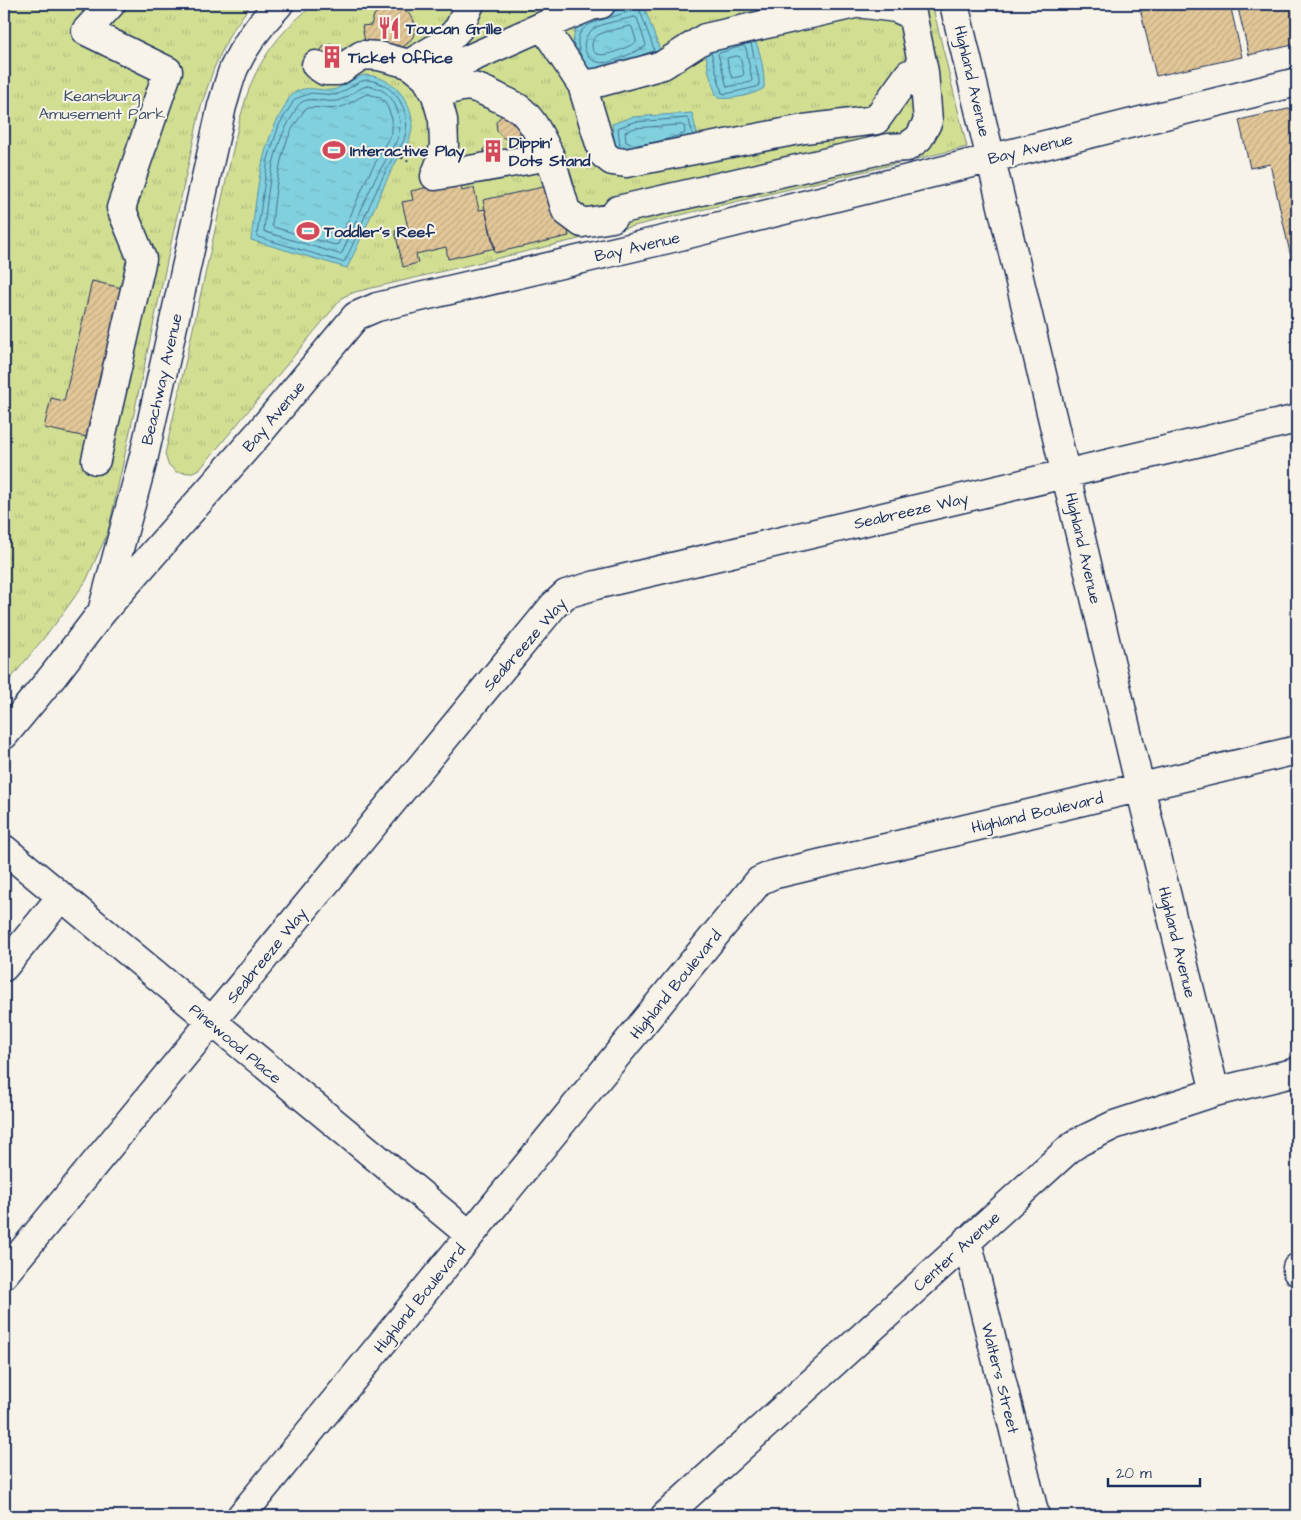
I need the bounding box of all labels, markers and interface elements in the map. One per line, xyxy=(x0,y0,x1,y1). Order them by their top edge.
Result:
restaurant icon: Toucan Grille xyxy=(376,15,402,41)
place label: Toucan Grille xyxy=(405,18,502,40)
street label: Highland Avenue xyxy=(948,23,996,140)
building icon: Ticket Office xyxy=(319,44,345,70)
place label: Ticket Office xyxy=(347,47,453,69)
park label: Keansburg Amusement Park xyxy=(39,85,165,125)
street label: Bay Avenue xyxy=(986,128,1076,171)
place label: Dippin' Dots Stand xyxy=(509,132,591,172)
sports icon: Interactive Play xyxy=(321,137,347,163)
building icon: Dippin' Dots Stand xyxy=(480,138,506,164)
place label: Interactive Play xyxy=(350,140,465,163)
sports icon: Toddler's Reef xyxy=(295,218,321,244)
place label: Toddler's Reef xyxy=(323,221,435,243)
street label: Bay Avenue xyxy=(593,226,682,268)
street label: Beachway Avenue xyxy=(136,311,189,447)
street label: Bay Avenue xyxy=(237,376,311,458)
street label: Seabreeze Way xyxy=(852,487,971,536)
street label: Highland Avenue xyxy=(1059,490,1107,607)
street label: Seabreeze Way xyxy=(478,593,572,697)
street label: Highland Boulevard xyxy=(969,787,1106,840)
street label: Highland Avenue xyxy=(1152,885,1202,1001)
street label: Seabreeze Way xyxy=(221,903,313,1009)
street label: Highland Boulevard xyxy=(625,925,727,1045)
street label: Pinewood Place xyxy=(184,999,287,1089)
street label: Center Avenue xyxy=(908,1206,1005,1297)
street label: Highland Boulevard xyxy=(369,1239,471,1359)
street label: Walters Street xyxy=(976,1321,1025,1436)
scale bar xyxy=(1108,1455,1201,1487)
text: 20 m xyxy=(1116,1463,1152,1484)

